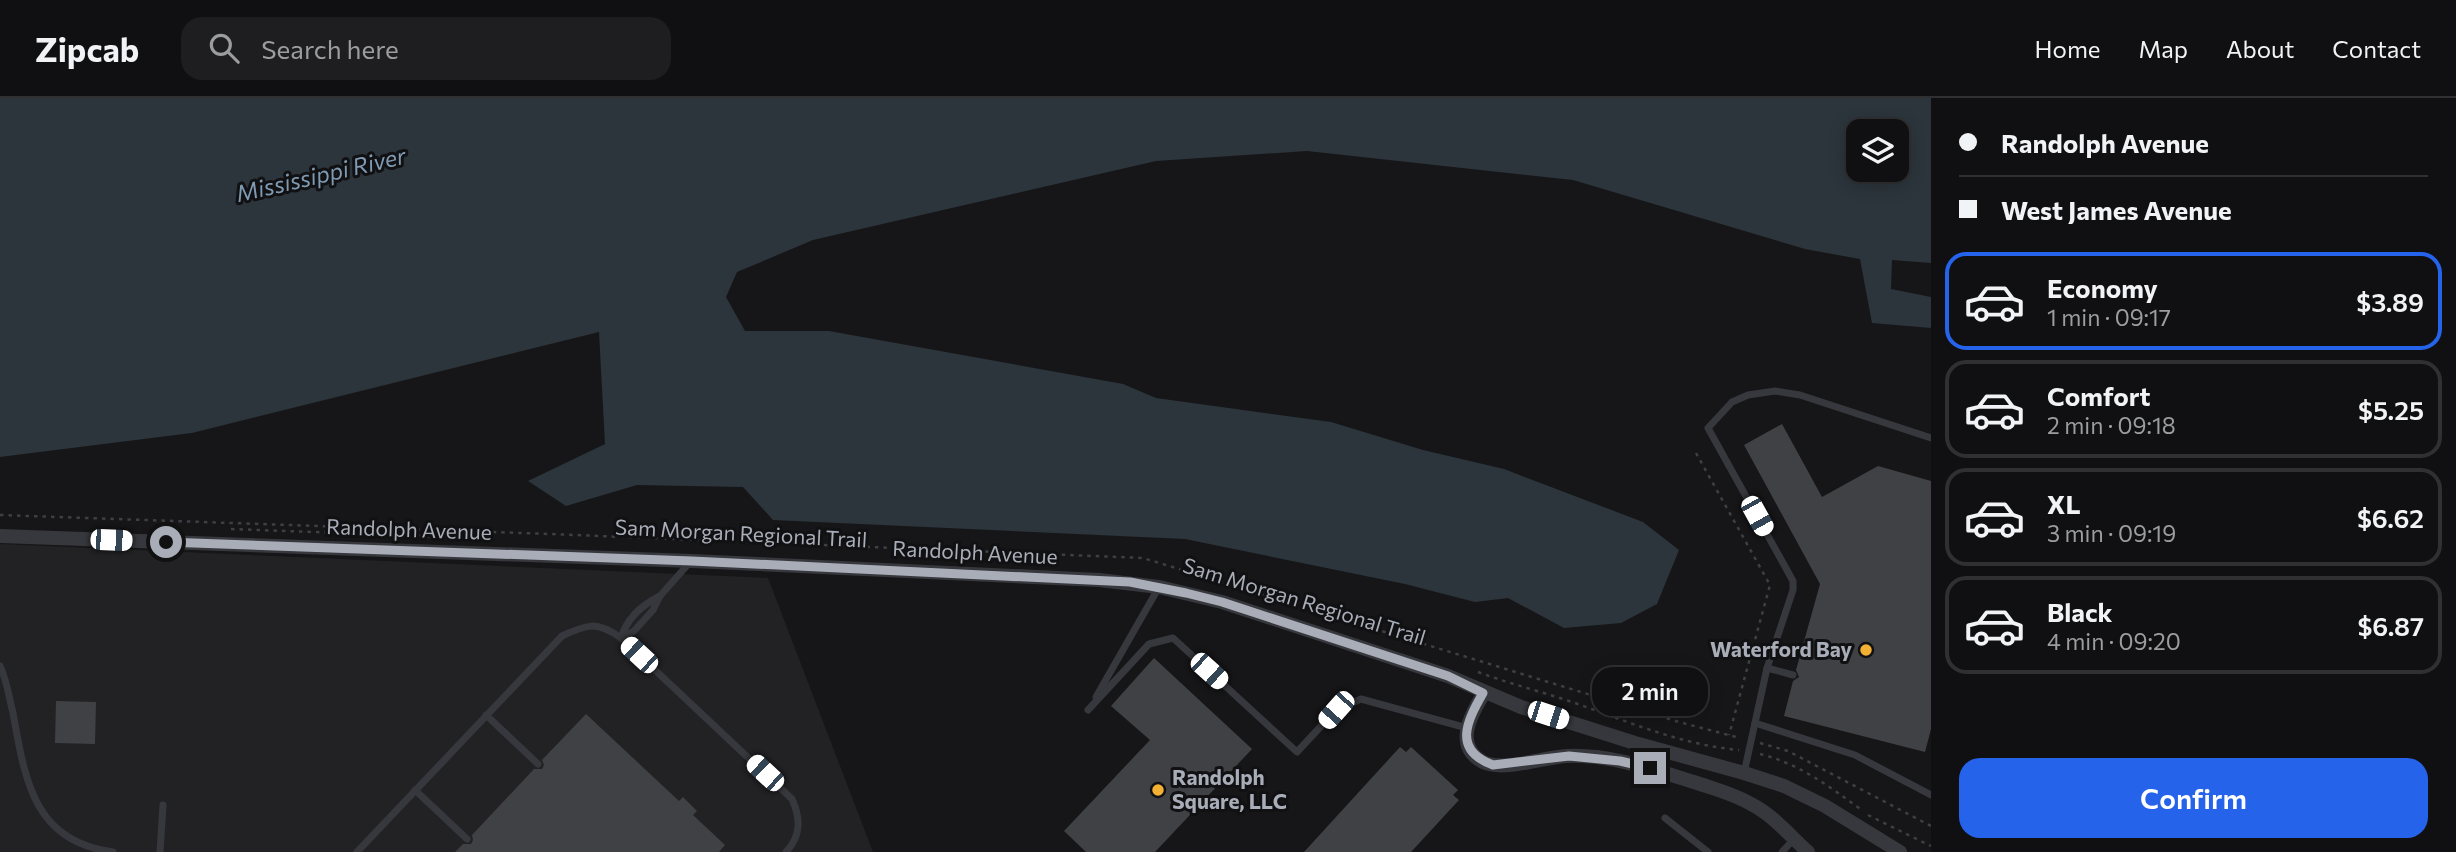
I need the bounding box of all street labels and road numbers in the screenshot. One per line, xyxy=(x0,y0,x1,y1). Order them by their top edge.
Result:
street label: Randolph Avenue xyxy=(326,513,492,544)
street label: Sam Morgan Regional Trail xyxy=(614,513,868,552)
street label: Randolph Avenue xyxy=(892,535,1058,568)
street label: Sam Morgan Regional Trail xyxy=(1180,552,1429,649)

